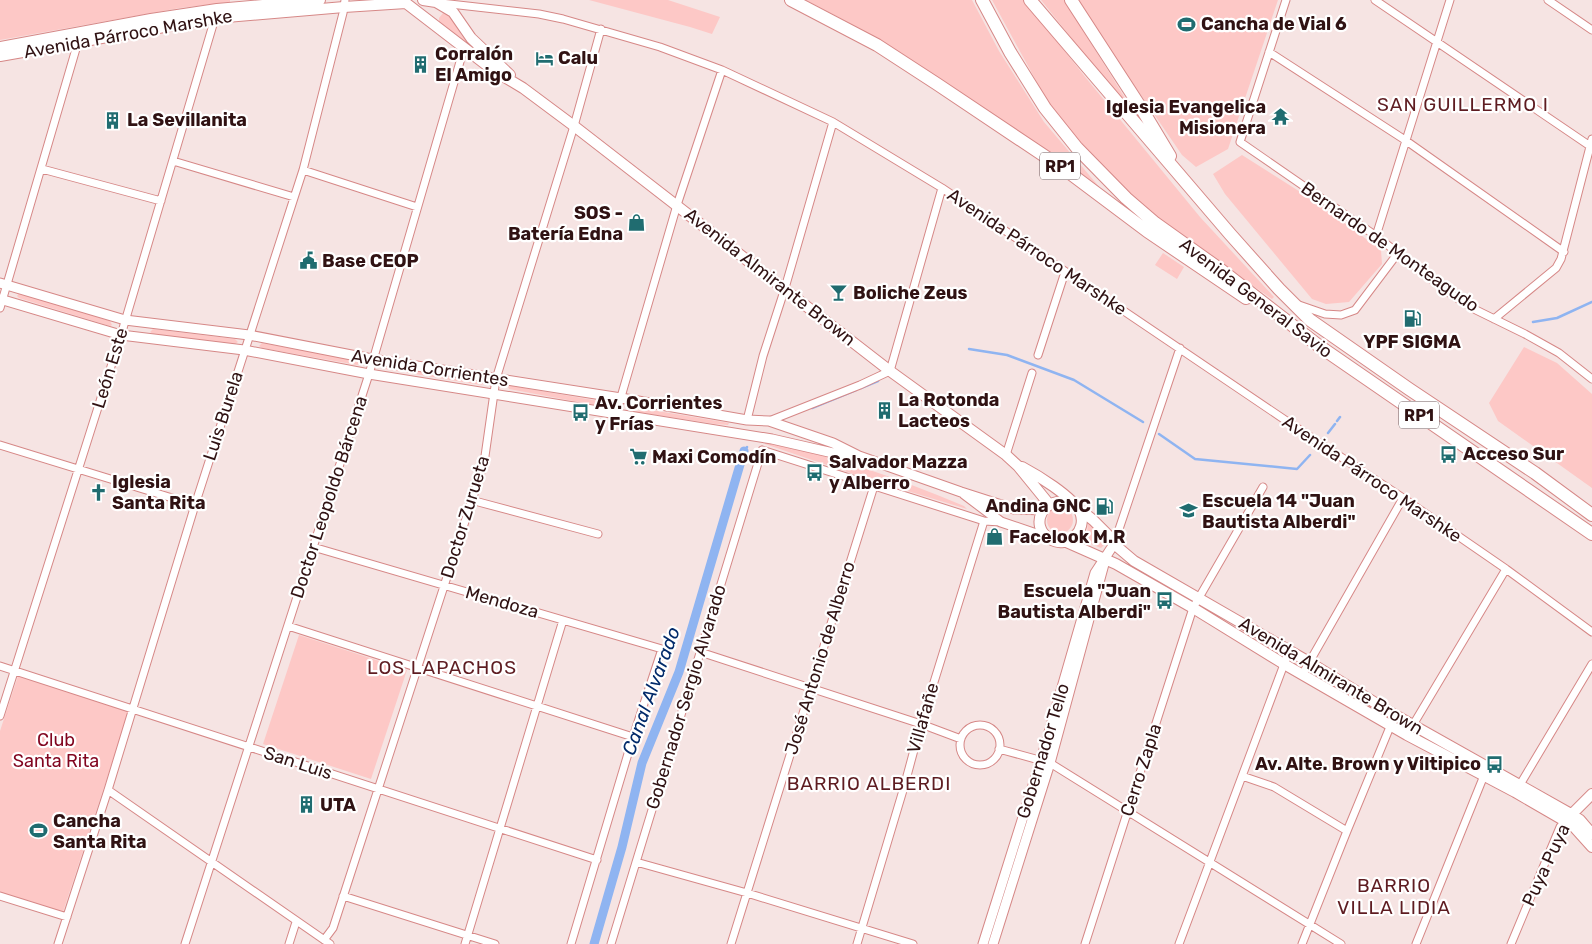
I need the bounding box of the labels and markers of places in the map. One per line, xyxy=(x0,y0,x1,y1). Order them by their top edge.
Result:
place label: Cancha de Vial 6 xyxy=(1201,13,1347,35)
sports icon: Cancha de Vial 6 xyxy=(1177,14,1197,34)
place label: Corralón El Amigo xyxy=(435,43,513,86)
place label: Calu xyxy=(558,47,598,69)
hotel icon: Calu xyxy=(534,48,554,68)
building icon: Corralón El Amigo xyxy=(411,54,431,74)
place label: Iglesia Evangelica Misionera xyxy=(1106,96,1266,139)
temple icon: Iglesia Evangelica Misionera xyxy=(1270,107,1290,127)
place label: La Sevillanita xyxy=(127,109,247,131)
building icon: La Sevillanita xyxy=(103,110,123,130)
place label: SOS - Batería Edna xyxy=(508,202,623,245)
shop icon: SOS - Batería Edna xyxy=(627,213,647,233)
place label: Base CEOP xyxy=(322,250,419,272)
public building icon: Base CEOP xyxy=(298,251,318,271)
place label: Boliche Zeus xyxy=(853,282,968,304)
bar icon: Boliche Zeus xyxy=(829,283,849,303)
fuel station icon: YPF SIGMA xyxy=(1402,309,1422,329)
place label: YPF SIGMA xyxy=(1363,331,1461,353)
place label: La Rotonda Lacteos xyxy=(898,389,999,432)
place label: Av. Corrientes y Frías xyxy=(595,392,722,435)
building icon: La Rotonda Lacteos xyxy=(874,400,894,420)
bus stop icon: Av. Corrientes y Frías xyxy=(571,403,591,423)
place label: Acceso Sur xyxy=(1463,443,1564,465)
bus stop icon: Acceso Sur xyxy=(1439,444,1459,464)
place label: Maxi Comodín xyxy=(652,446,776,468)
supermarket icon: Maxi Comodín xyxy=(628,447,648,467)
place label: Salvador Mazza y Alberro xyxy=(829,451,968,494)
bus stop icon: Salvador Mazza y Alberro xyxy=(805,462,825,482)
place label: Iglesia Santa Rita xyxy=(112,471,206,514)
church icon: Iglesia Santa Rita xyxy=(88,482,108,502)
place label: Escuela 14 "Juan Bautista Alberdi" xyxy=(1202,490,1356,533)
place label: Andina GNC xyxy=(985,495,1091,517)
fuel station icon: Andina GNC xyxy=(1095,496,1115,516)
school or university icon: Escuela 14 "Juan Bautista Alberdi" xyxy=(1178,501,1198,521)
place label: Facelook M.R xyxy=(1009,526,1125,548)
shop icon: Facelook M.R xyxy=(985,527,1005,547)
place label: Escuela "Juan Bautista Alberdi" xyxy=(997,580,1151,623)
bus stop icon: Escuela "Juan Bautista Alberdi" xyxy=(1155,591,1175,611)
place label: Av. Alte. Brown y Viltipico xyxy=(1255,753,1481,775)
bus stop icon: Av. Alte. Brown y Viltipico xyxy=(1485,754,1505,774)
place label: UTA xyxy=(320,794,356,816)
building icon: UTA xyxy=(296,795,316,815)
place label: Cancha Santa Rita xyxy=(53,810,147,853)
sports icon: Cancha Santa Rita xyxy=(29,821,49,841)

